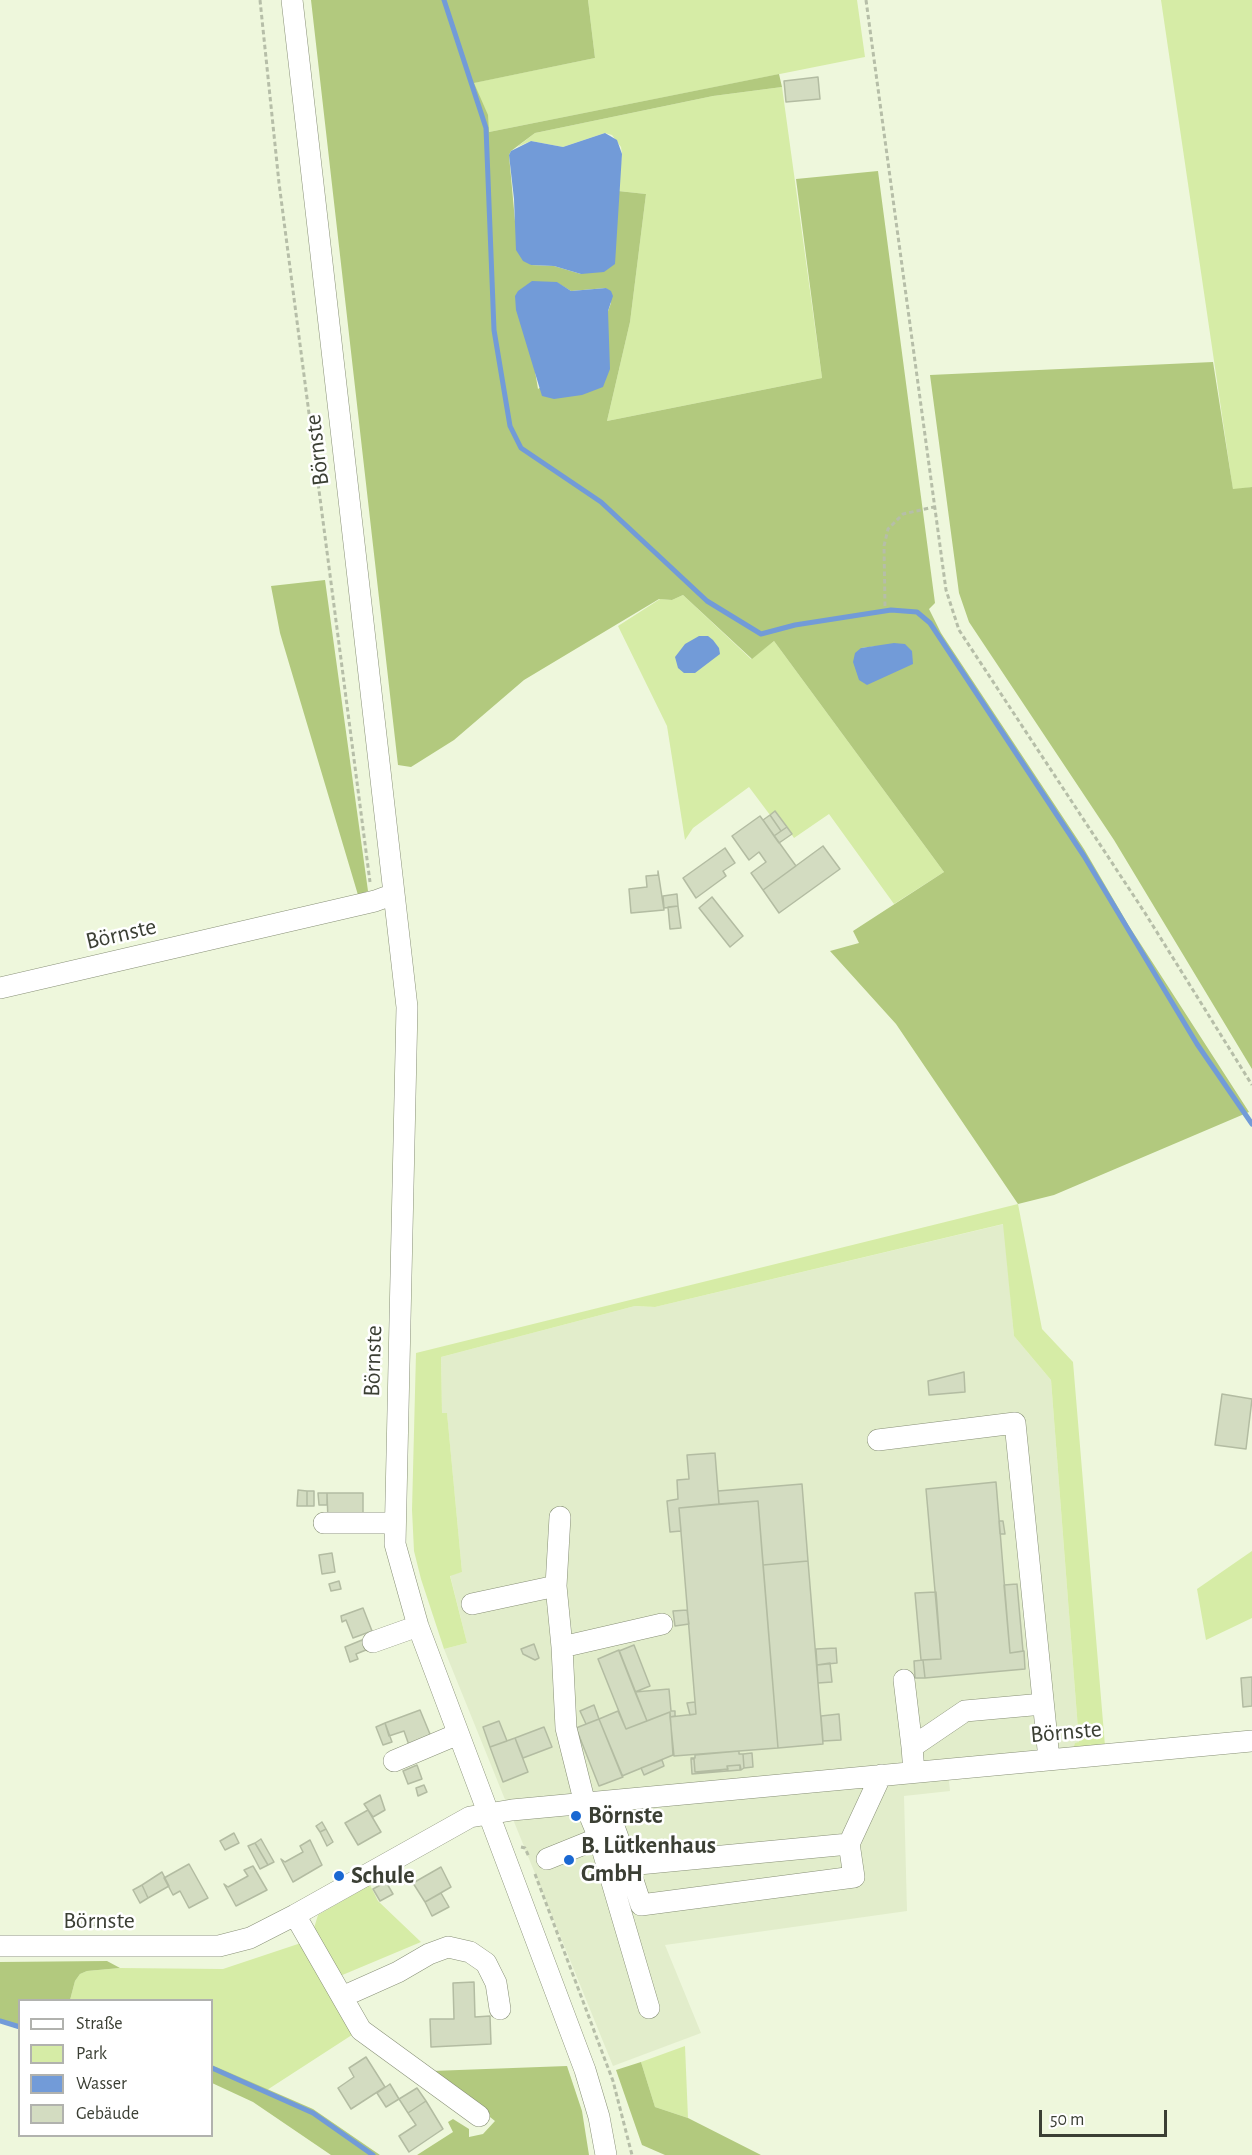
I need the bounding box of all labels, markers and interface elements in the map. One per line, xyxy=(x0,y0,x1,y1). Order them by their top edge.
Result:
street label: Börnste xyxy=(298,413,336,487)
street label: Börnste xyxy=(83,912,159,956)
street label: Börnste xyxy=(357,1325,389,1397)
street label: Börnste xyxy=(1029,1715,1103,1749)
place label: Börnste xyxy=(588,1802,663,1830)
marker: Börnste xyxy=(569,1809,583,1823)
place label: B. Lütkenhaus GmbH xyxy=(581,1832,716,1888)
marker: B. Lütkenhaus GmbH xyxy=(562,1853,576,1867)
place label: Schule xyxy=(351,1862,415,1890)
marker: Schule xyxy=(332,1869,346,1883)
street label: Börnste xyxy=(63,1907,135,1935)
legend xyxy=(18,1999,213,2137)
text: Straße xyxy=(76,2015,122,2033)
text: Park xyxy=(76,2045,107,2063)
text: Wasser xyxy=(76,2075,127,2093)
scale bar xyxy=(1042,2098,1170,2136)
text: Gebäude xyxy=(76,2105,139,2123)
text: 50 m xyxy=(1050,2111,1084,2129)

